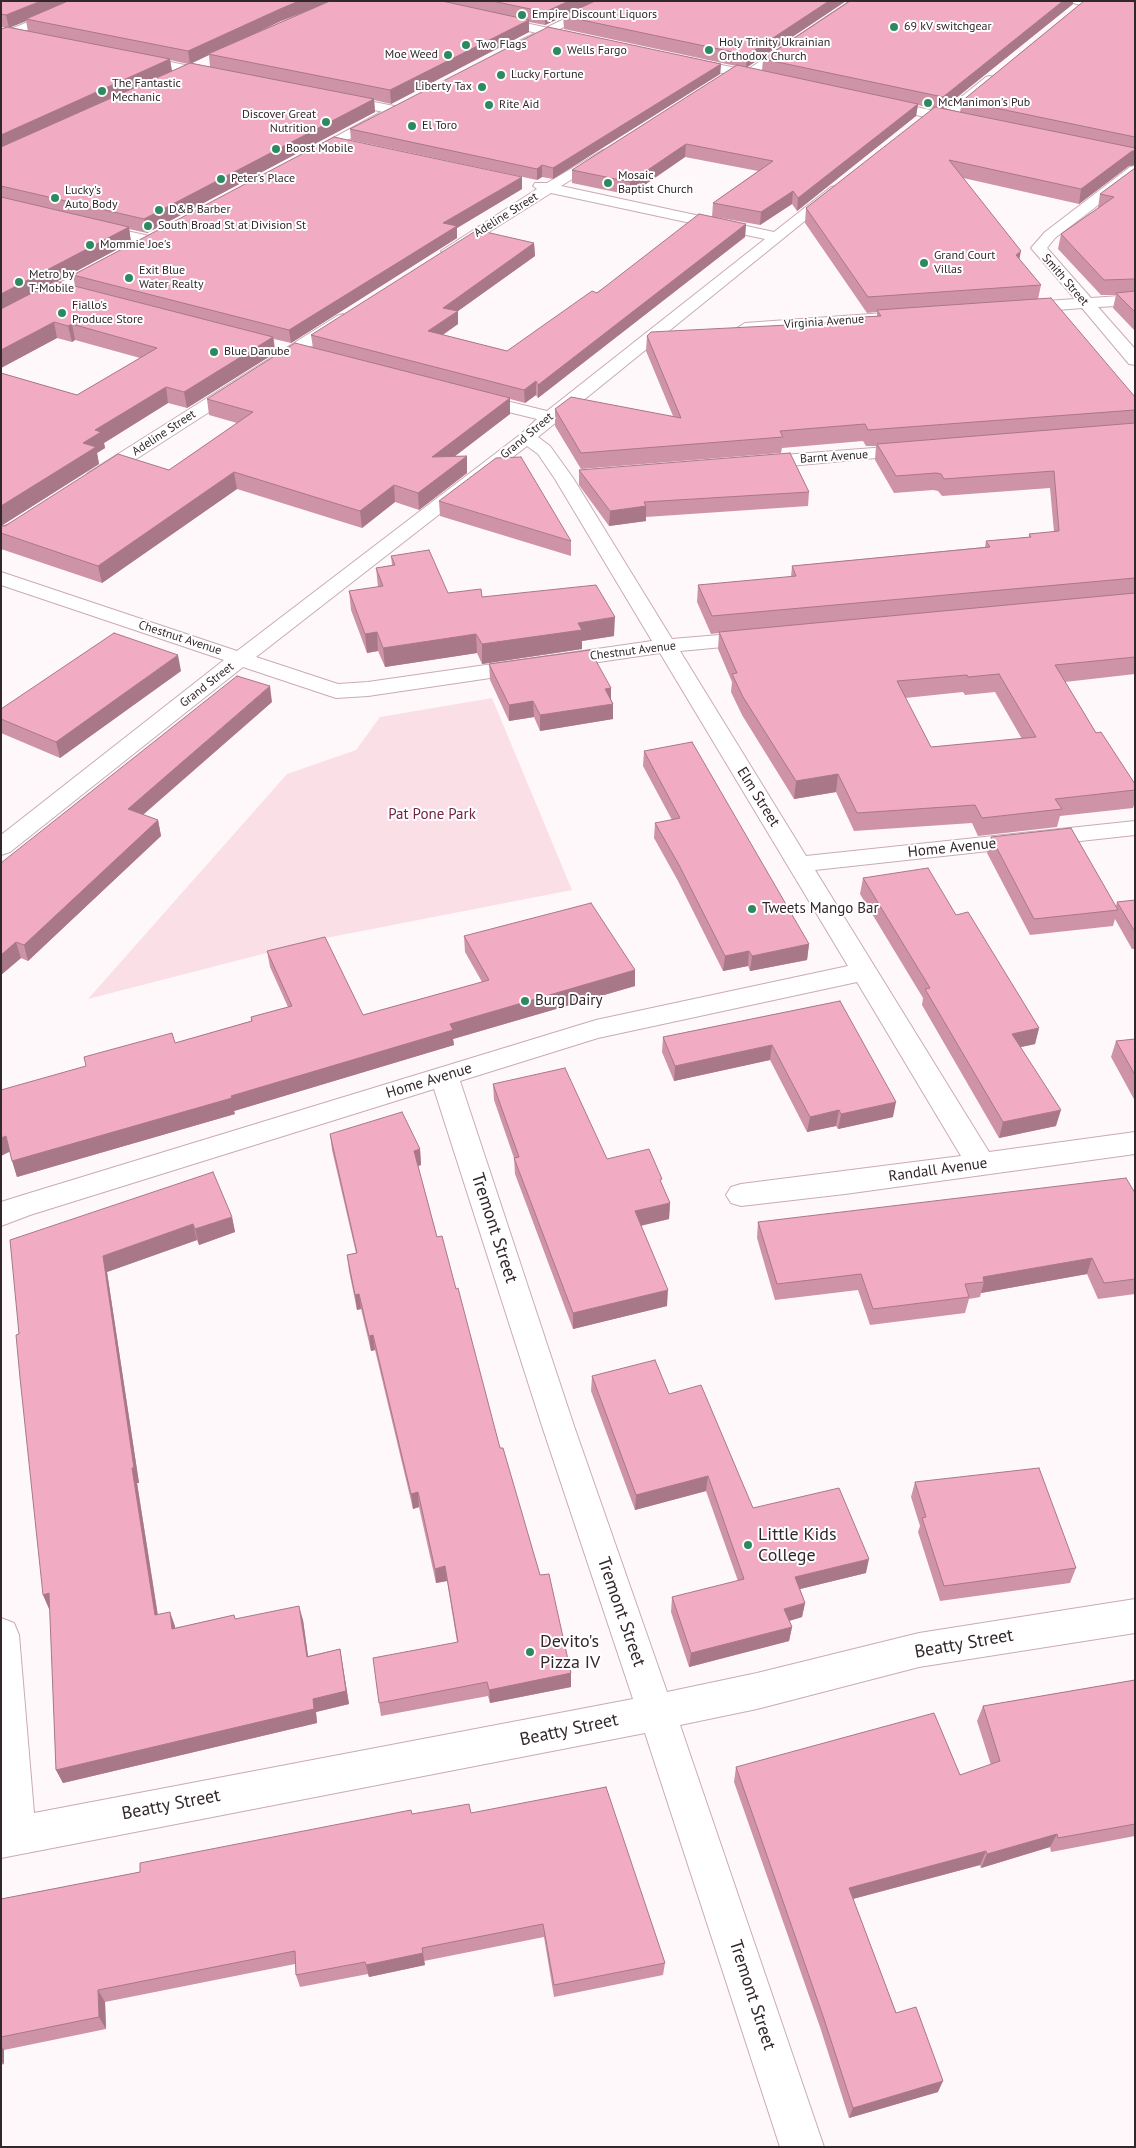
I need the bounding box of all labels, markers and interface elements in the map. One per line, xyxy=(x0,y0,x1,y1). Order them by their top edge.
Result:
place label: Empire Discount Liquors xyxy=(532,8,657,22)
marker: Empire Discount Liquors xyxy=(516,9,528,21)
place label: 69 kV switchgear xyxy=(904,20,992,34)
marker: 69 kV switchgear xyxy=(888,21,900,33)
place label: Holy Trinity Ukrainian Orthodox Church xyxy=(719,36,830,64)
place label: Two Flags xyxy=(476,38,527,52)
marker: Two Flags xyxy=(460,39,472,51)
place label: Wells Fargo xyxy=(567,44,627,58)
marker: Holy Trinity Ukrainian Orthodox Church xyxy=(703,44,715,56)
marker: Wells Fargo xyxy=(551,45,563,57)
place label: Moe Weed xyxy=(385,48,438,62)
marker: Moe Weed xyxy=(442,49,454,61)
place label: Lucky Fortune xyxy=(511,68,584,82)
marker: Lucky Fortune xyxy=(495,69,507,81)
place label: The Fantastic Mechanic xyxy=(112,77,181,105)
place label: Liberty Tax xyxy=(415,80,472,94)
marker: Liberty Tax xyxy=(476,81,488,93)
marker: The Fantastic Mechanic xyxy=(96,85,108,97)
place label: McManimon's Pub xyxy=(938,96,1030,110)
marker: McManimon's Pub xyxy=(922,97,934,109)
place label: Rite Aid xyxy=(499,98,539,112)
marker: Rite Aid xyxy=(483,99,495,111)
place label: Discover Great Nutrition xyxy=(242,108,316,136)
marker: Discover Great Nutrition xyxy=(320,116,332,128)
place label: El Toro xyxy=(422,119,457,133)
marker: El Toro xyxy=(406,120,418,132)
place label: Boost Mobile xyxy=(286,142,353,156)
marker: Boost Mobile xyxy=(270,143,282,155)
place label: Mosaic Baptist Church xyxy=(618,169,693,197)
place label: Peter's Place xyxy=(231,172,295,186)
marker: Peter's Place xyxy=(215,173,227,185)
marker: Mosaic Baptist Church xyxy=(602,177,614,189)
place label: Lucky's Auto Body xyxy=(65,184,118,212)
street label: Adeline Street xyxy=(471,190,541,240)
marker: Lucky's Auto Body xyxy=(49,192,61,204)
place label: D&B Barber xyxy=(169,203,231,217)
marker: D&B Barber xyxy=(153,204,165,216)
place label: South Broad St at Division St xyxy=(158,219,306,233)
marker: South Broad St at Division St xyxy=(142,220,154,232)
place label: Mommie Joe's xyxy=(100,238,171,252)
marker: Mommie Joe's xyxy=(84,239,96,251)
place label: Grand Court Villas xyxy=(934,249,995,277)
street label: Smith Street xyxy=(1039,251,1091,309)
marker: Grand Court Villas xyxy=(918,257,930,269)
place label: Exit Blue Water Realty xyxy=(139,264,203,292)
place label: Metro by T-Mobile xyxy=(29,268,74,296)
marker: Exit Blue Water Realty xyxy=(123,272,135,284)
marker: Metro by T-Mobile xyxy=(13,276,25,288)
place label: Fiallo's Produce Store xyxy=(72,299,143,327)
marker: Fiallo's Produce Store xyxy=(56,307,68,319)
street label: Virginia Avenue xyxy=(784,312,864,332)
place label: Blue Danube xyxy=(224,345,290,359)
marker: Blue Danube xyxy=(208,346,220,358)
street label: Adeline Street xyxy=(130,407,198,459)
street label: Grand Street xyxy=(498,410,556,462)
street label: Barnt Avenue xyxy=(799,447,869,467)
street label: Chestnut Avenue xyxy=(137,618,223,658)
street label: Chestnut Avenue xyxy=(589,639,677,663)
street label: Grand Street xyxy=(177,660,237,710)
street label: Elm Street xyxy=(733,764,783,830)
park label: Pat Pone Park xyxy=(388,806,476,824)
street label: Home Avenue xyxy=(907,834,997,862)
place label: Tweets Mango Bar xyxy=(762,900,879,918)
marker: Tweets Mango Bar xyxy=(746,903,758,915)
place label: Burg Dairy xyxy=(535,992,602,1010)
marker: Burg Dairy xyxy=(519,995,531,1007)
street label: Home Avenue xyxy=(384,1059,474,1103)
street label: Randall Avenue xyxy=(887,1154,989,1186)
street label: Tremont Street xyxy=(466,1170,522,1286)
place label: Little Kids College xyxy=(758,1524,837,1566)
marker: Little Kids College xyxy=(742,1539,754,1551)
street label: Tremont Street xyxy=(592,1554,650,1670)
street label: Beatty Street xyxy=(913,1625,1015,1663)
place label: Devito's Pizza IV xyxy=(540,1631,600,1674)
marker: Devito's Pizza IV xyxy=(524,1646,536,1658)
street label: Beatty Street xyxy=(518,1709,620,1751)
street label: Beatty Street xyxy=(120,1785,222,1825)
street label: Tremont Street xyxy=(724,1937,780,2053)

